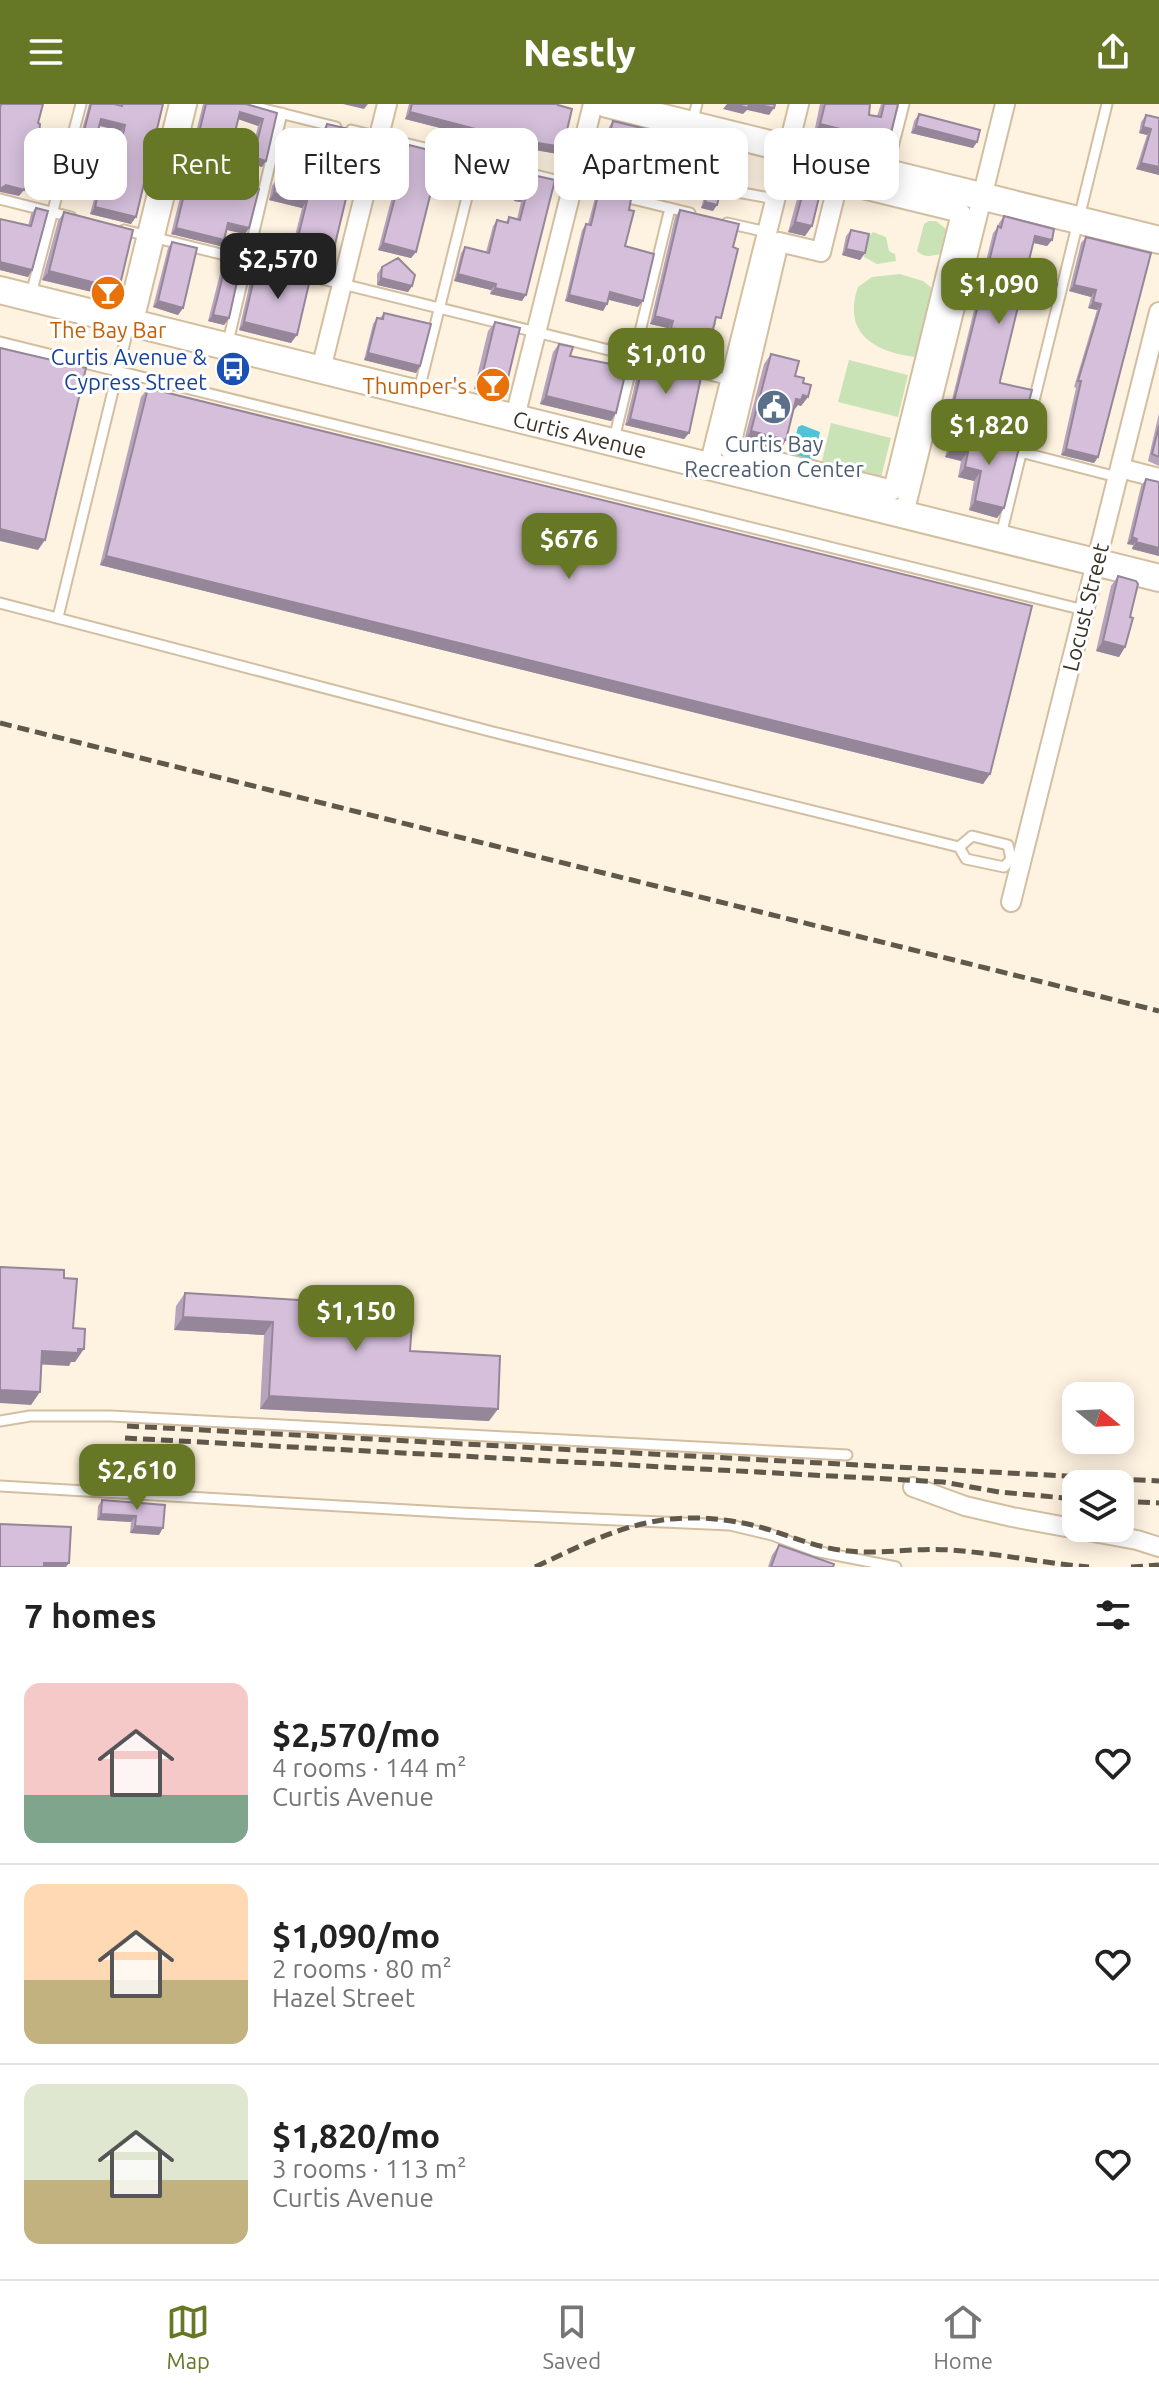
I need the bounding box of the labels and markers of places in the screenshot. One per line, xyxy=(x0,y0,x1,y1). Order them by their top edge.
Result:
pin: $2,570 xyxy=(213,233,343,301)
pin: $1,090 xyxy=(934,258,1064,326)
bar icon: The Bay Bar xyxy=(89,274,127,312)
place label: The Bay Bar xyxy=(50,317,167,342)
pin: $1,010 xyxy=(601,328,731,396)
place label: Curtis Avenue & Cypress Street xyxy=(51,344,208,394)
bus stop icon: Curtis Avenue & Cypress Street xyxy=(214,350,252,388)
bar icon: Thumper's xyxy=(474,366,512,404)
place label: Thumper's xyxy=(362,373,467,398)
public building icon: Curtis Bay Recreation Center xyxy=(755,388,793,426)
pin: $1,820 xyxy=(924,399,1054,467)
place label: Curtis Bay Recreation Center xyxy=(684,431,864,481)
pin: $676 xyxy=(522,513,616,581)
pin: $1,150 xyxy=(291,1285,421,1353)
pin: $2,610 xyxy=(72,1444,202,1512)

